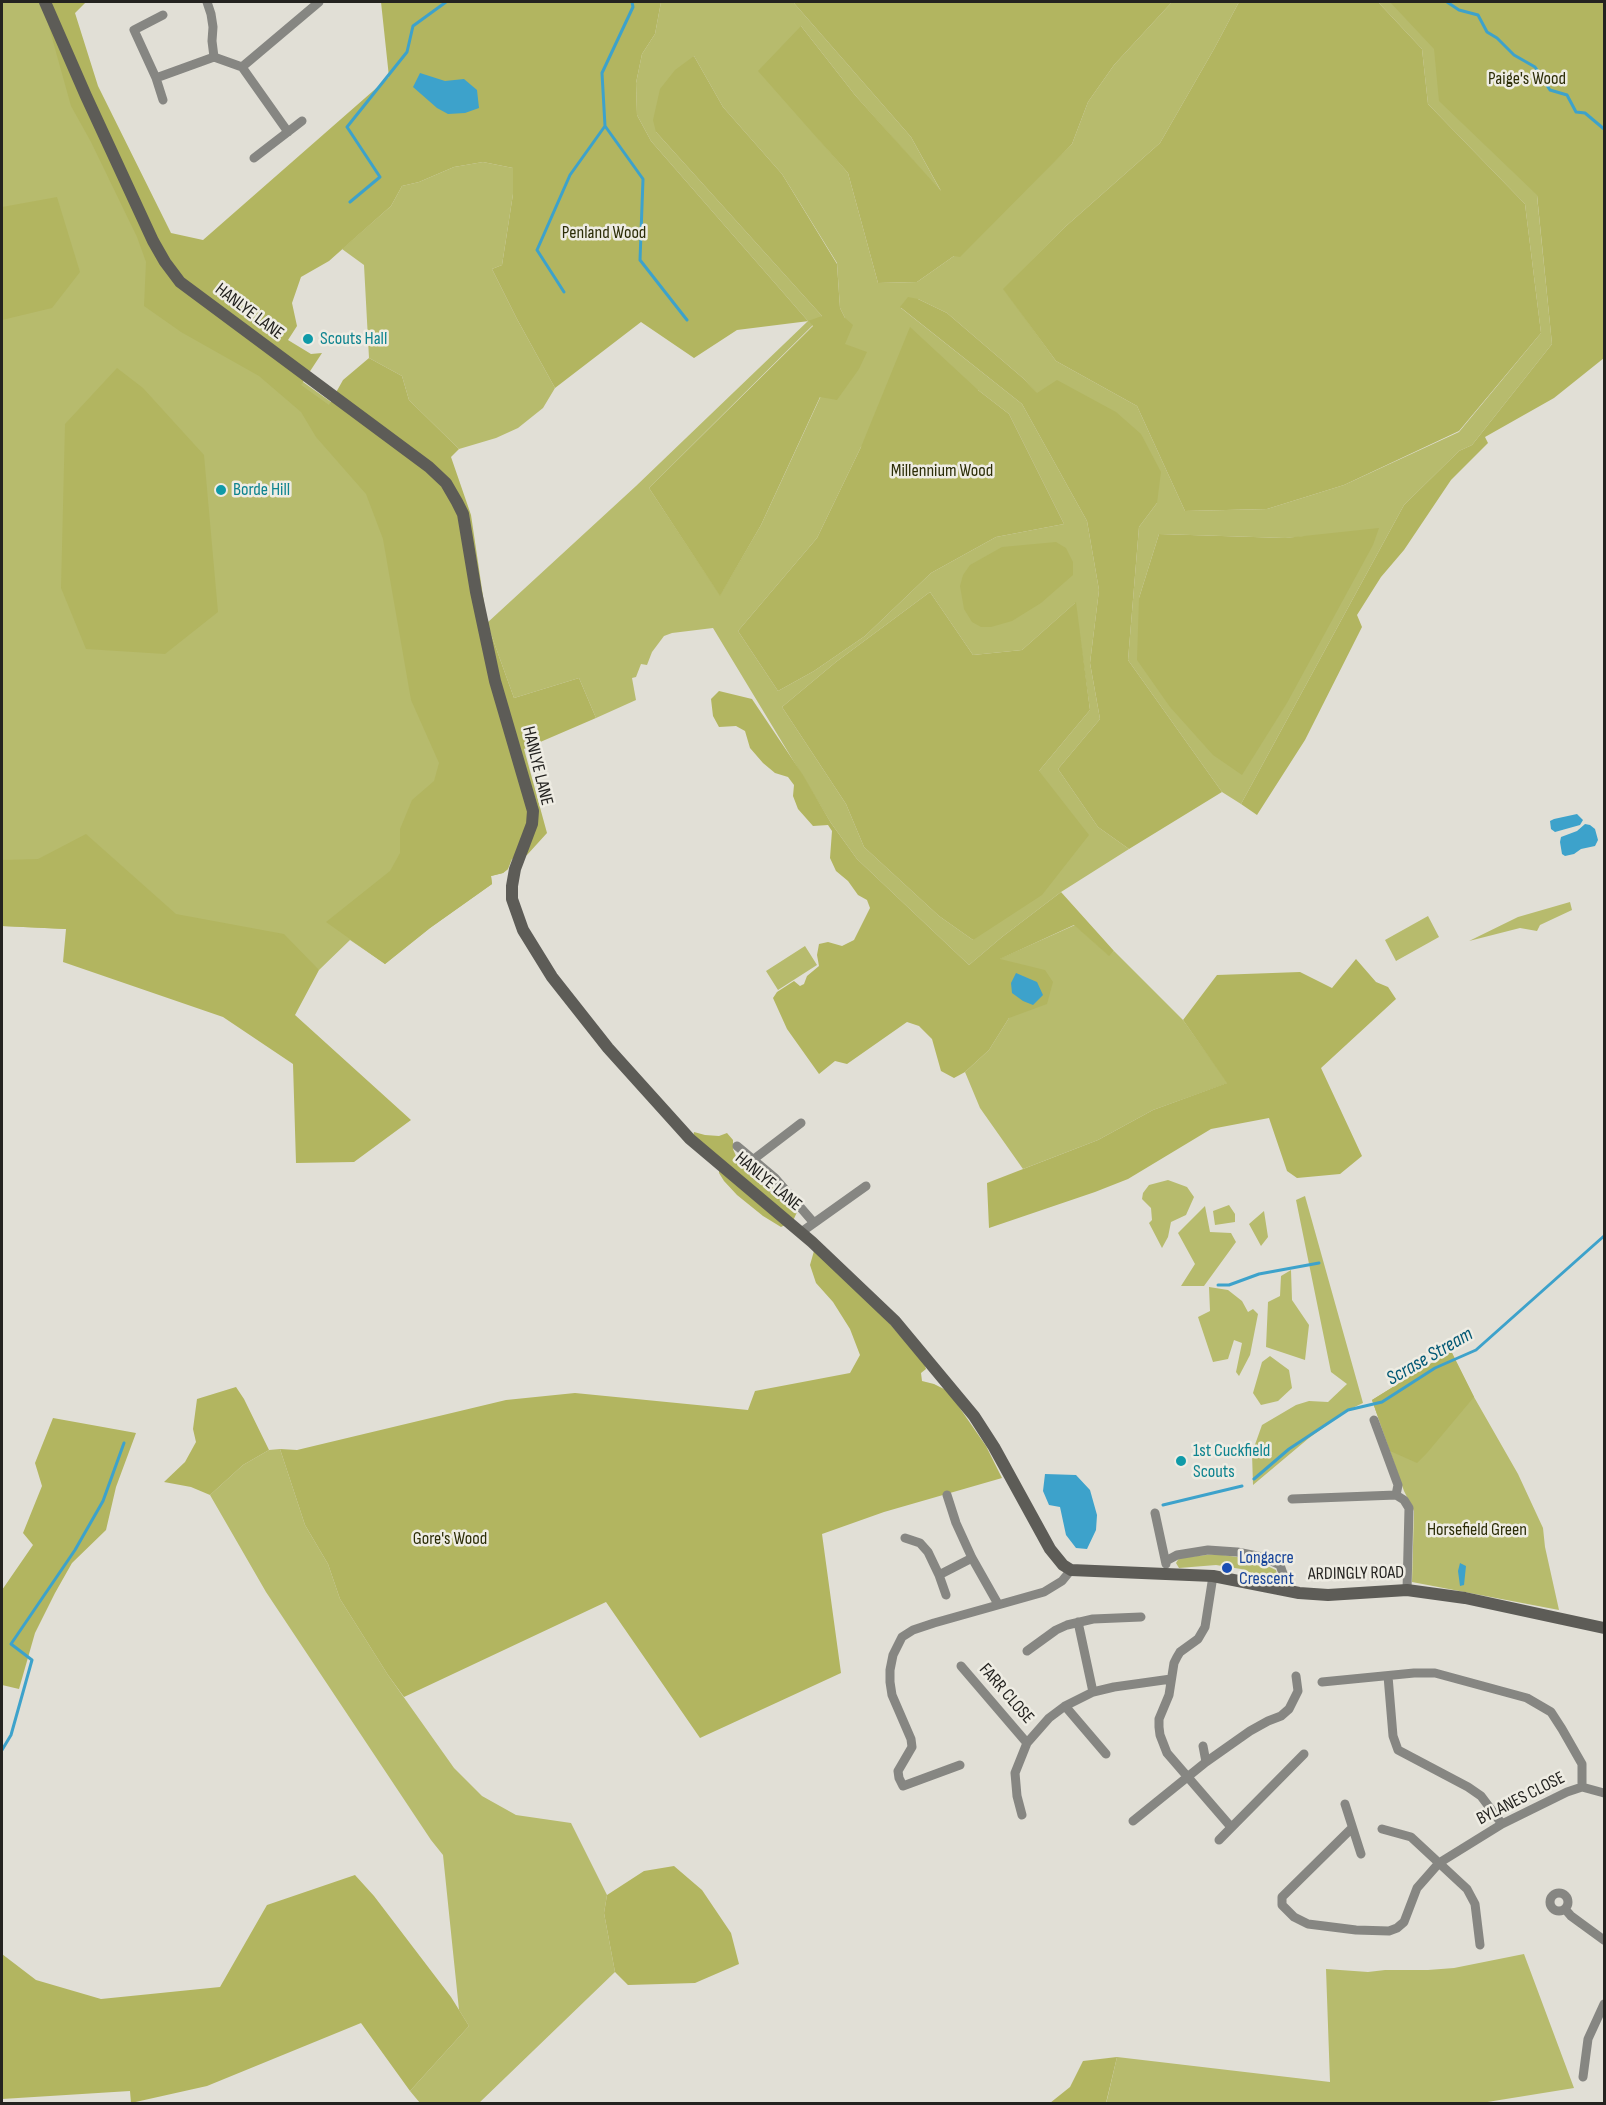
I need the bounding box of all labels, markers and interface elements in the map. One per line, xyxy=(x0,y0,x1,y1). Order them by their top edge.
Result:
park label: Paige's Wood xyxy=(1488,68,1566,90)
park label: Penland Wood xyxy=(562,222,646,244)
street label: HANLYE LANE xyxy=(210,279,288,345)
place label: Scouts Hall xyxy=(320,328,387,350)
marker: Scouts Hall xyxy=(301,332,315,346)
park label: Millennium Wood xyxy=(891,460,993,482)
place label: Borde Hill xyxy=(233,479,290,501)
marker: Borde Hill xyxy=(214,483,228,497)
street label: HANLYE LANE xyxy=(517,724,557,808)
street label: HANLYE LANE xyxy=(730,1148,806,1216)
water label: Scrase Stream xyxy=(1383,1323,1477,1391)
place label: 1st Cuckfield Scouts xyxy=(1193,1440,1270,1482)
marker: 1st Cuckfield Scouts xyxy=(1174,1454,1188,1468)
park label: Horsefield Green xyxy=(1427,1519,1527,1541)
park label: Gore's Wood xyxy=(413,1528,487,1550)
place label: Longacre Crescent xyxy=(1239,1547,1294,1590)
marker: Longacre Crescent xyxy=(1220,1561,1234,1575)
street label: ARDINGLY ROAD xyxy=(1308,1562,1404,1586)
street label: FARR CLOSE xyxy=(974,1659,1038,1729)
street label: BYLANES CLOSE xyxy=(1473,1768,1569,1830)

